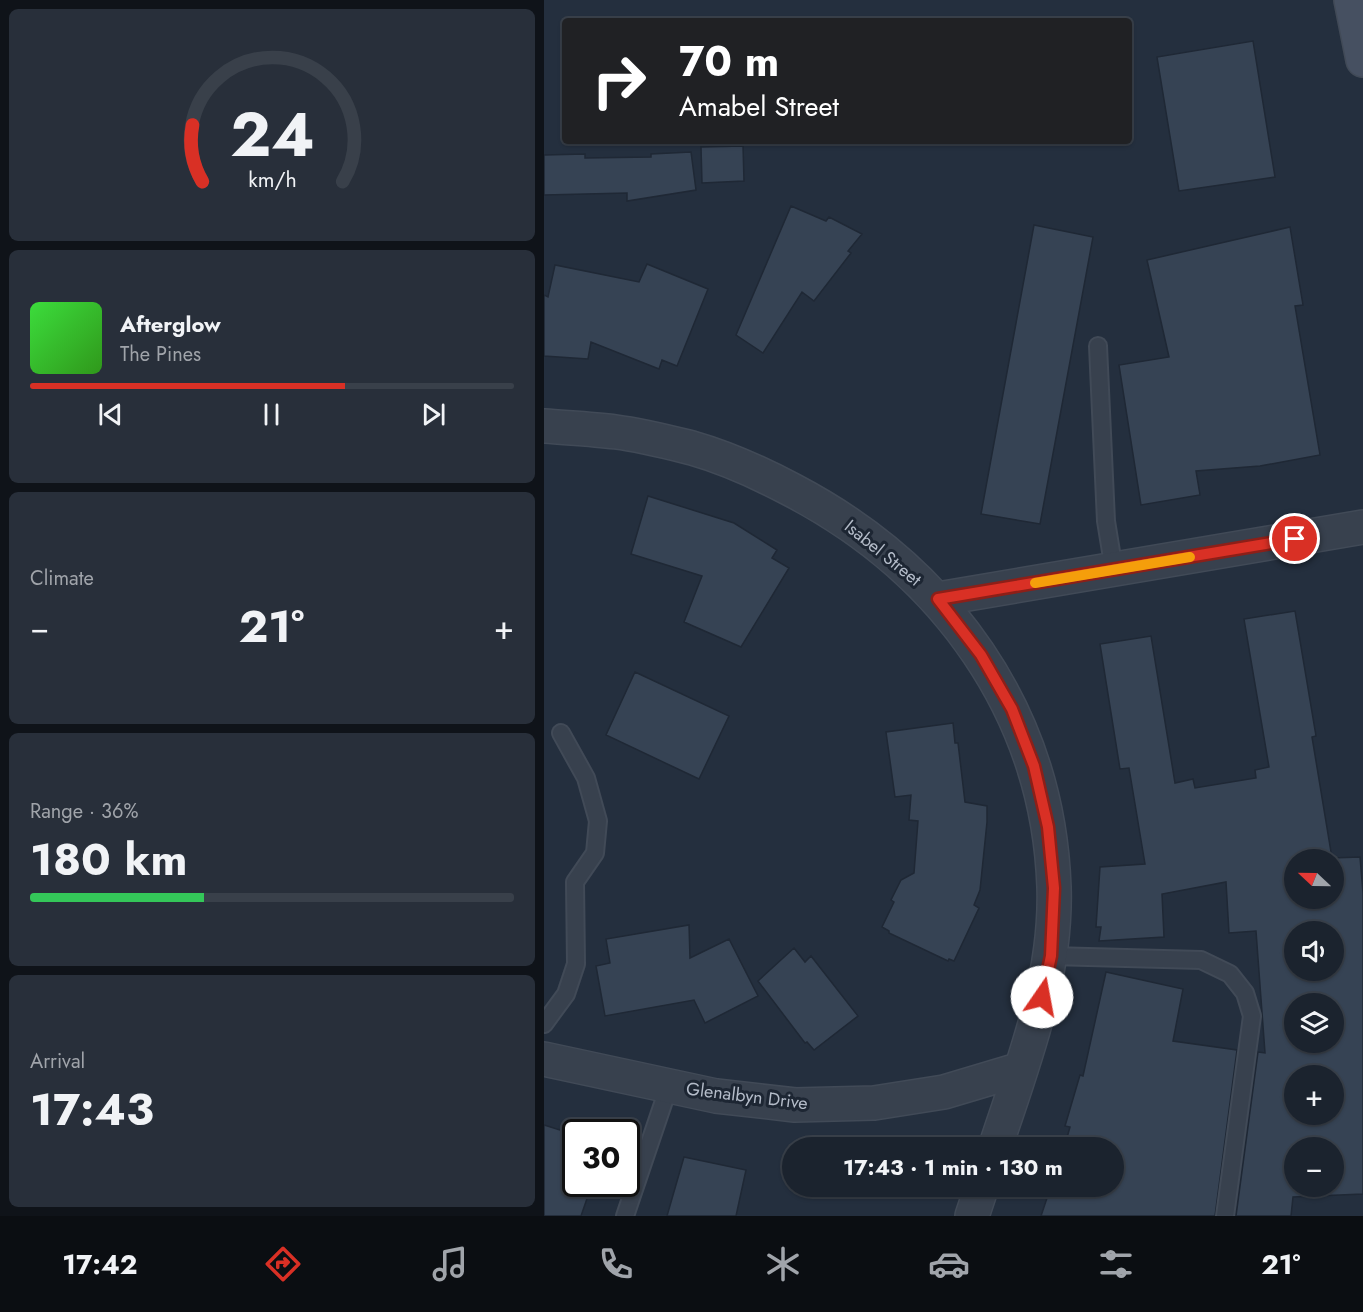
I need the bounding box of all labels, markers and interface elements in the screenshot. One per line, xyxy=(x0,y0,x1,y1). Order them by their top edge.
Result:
text: 70 m xyxy=(679,31,779,92)
icon: right xyxy=(580,42,658,120)
text: Amabel Street xyxy=(679,87,839,126)
text: 24 xyxy=(230,89,314,179)
text: km/h xyxy=(248,165,296,196)
text: Afterglow xyxy=(120,308,221,340)
text: The Pines xyxy=(120,340,201,369)
icon: previous xyxy=(94,398,127,431)
icon: pause xyxy=(255,398,288,431)
icon: next xyxy=(417,398,450,431)
pin xyxy=(1269,513,1320,564)
street label: Isabel Street xyxy=(839,514,928,593)
icon: arrive xyxy=(1278,522,1311,555)
text: Climate xyxy=(30,564,94,593)
text: 21° xyxy=(239,594,304,659)
text: − xyxy=(30,604,49,651)
text: + xyxy=(494,604,514,651)
text: Range · 36% xyxy=(30,797,138,826)
text: 180 km xyxy=(30,827,187,892)
north arrow xyxy=(1284,849,1344,909)
map controls xyxy=(1284,849,1344,1197)
button: sound xyxy=(1284,921,1344,981)
position arrow xyxy=(1010,965,1074,1029)
button: layers xyxy=(1284,993,1344,1053)
text: Arrival xyxy=(30,1047,85,1076)
button: + xyxy=(1284,1065,1344,1125)
street label: Glenalbyn Drive xyxy=(685,1076,809,1116)
text: 17:43 xyxy=(30,1077,154,1142)
speed limit sign: 30 xyxy=(562,1119,640,1197)
button: − xyxy=(1284,1137,1344,1197)
text: 17:43 · 1 min · 130 m xyxy=(843,1151,1063,1183)
icon: directions xyxy=(262,1243,304,1285)
icon: music xyxy=(429,1243,471,1285)
icon: phone xyxy=(595,1243,637,1285)
icon: climate xyxy=(762,1243,804,1285)
icon: car xyxy=(928,1243,970,1285)
icon: filters xyxy=(1095,1243,1137,1285)
text: 17:42 xyxy=(62,1245,138,1284)
text: 21° xyxy=(1261,1245,1301,1284)

